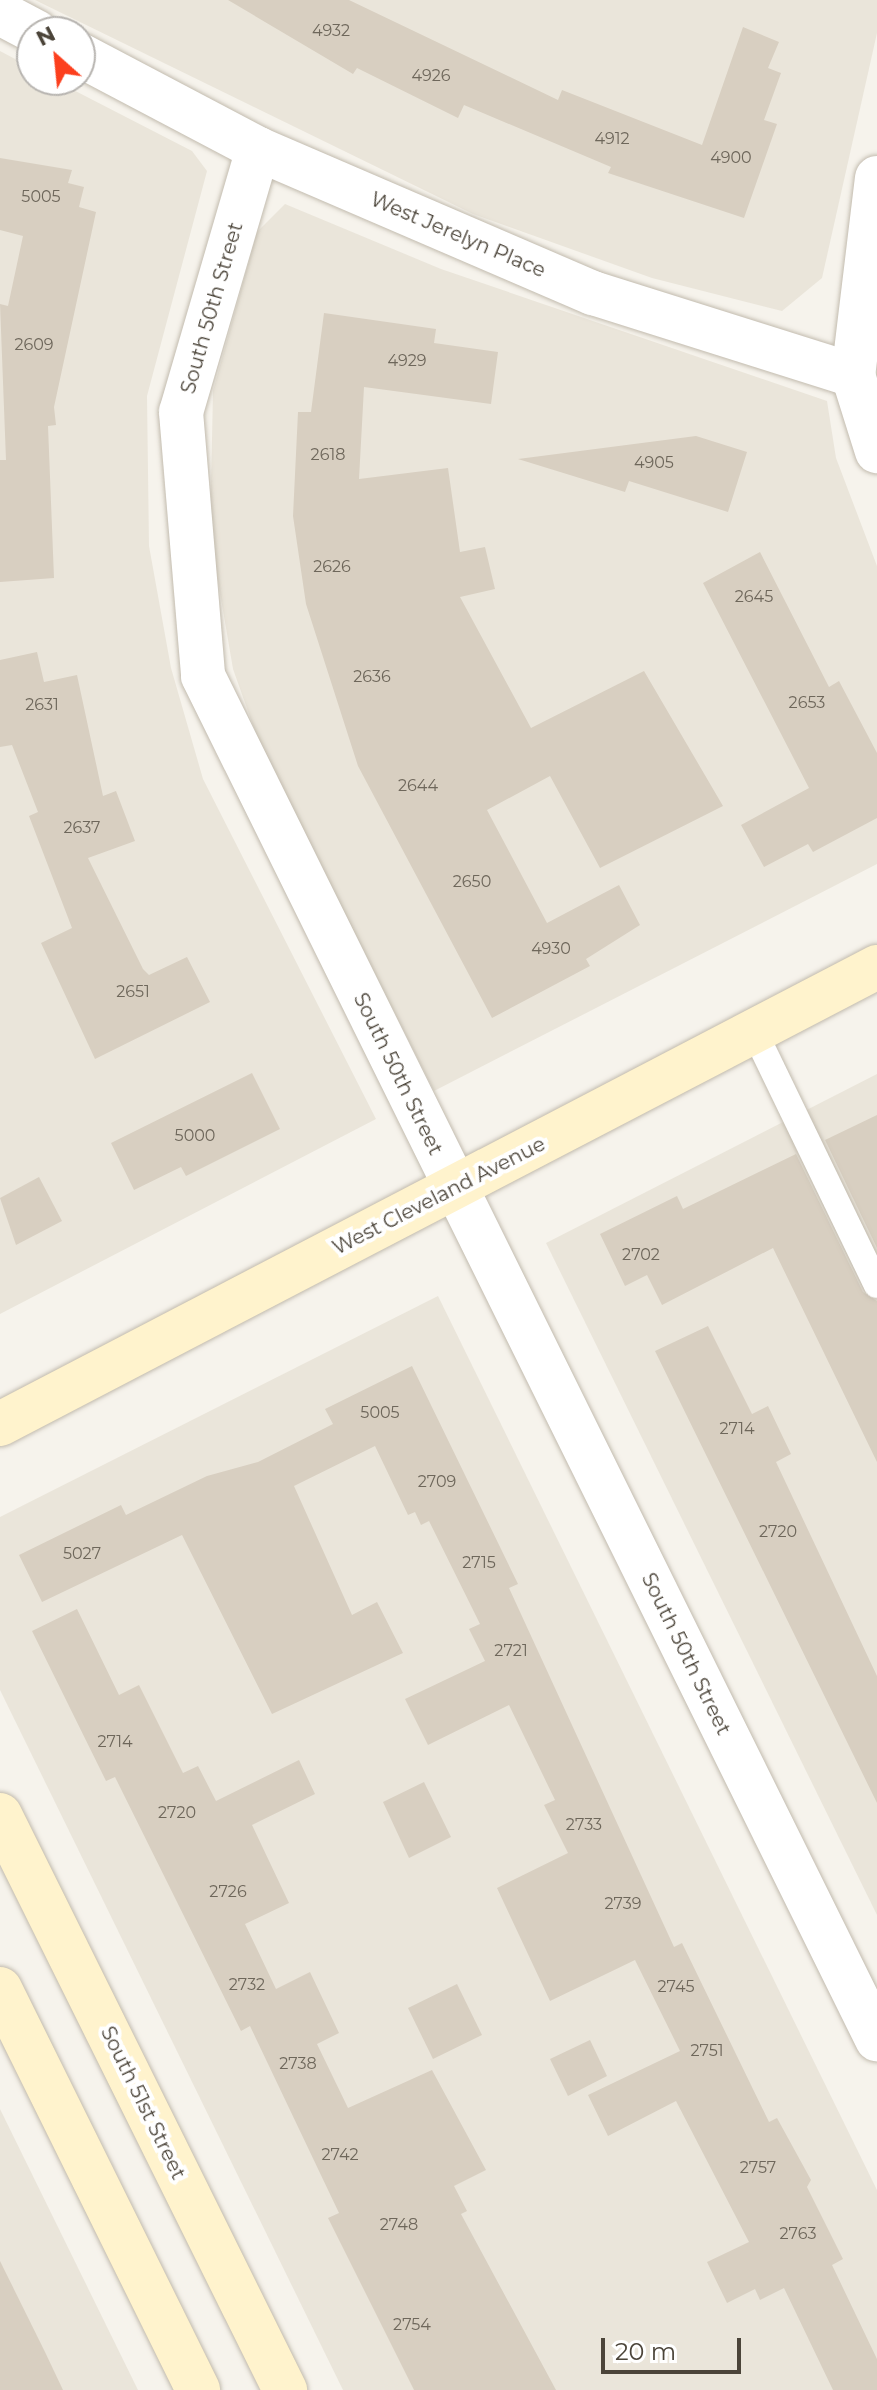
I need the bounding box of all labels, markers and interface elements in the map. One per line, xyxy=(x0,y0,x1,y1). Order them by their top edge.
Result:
north arrow xyxy=(16,16,96,96)
text: N xyxy=(32,20,60,52)
house number: 4932 xyxy=(312,21,350,41)
house number: 4926 xyxy=(412,66,450,86)
house number: 4912 xyxy=(594,129,630,149)
house number: 4900 xyxy=(710,148,752,168)
house number: 5005 xyxy=(21,187,61,207)
street label: West Jerelyn Place xyxy=(367,187,549,283)
street label: South 50th Street xyxy=(176,219,248,397)
house number: 2609 xyxy=(14,335,54,355)
house number: 4929 xyxy=(387,351,427,371)
house number: 2618 xyxy=(311,445,345,465)
house number: 4905 xyxy=(634,453,674,473)
house number: 2626 xyxy=(313,557,351,577)
house number: 2645 xyxy=(735,587,773,607)
house number: 2636 xyxy=(353,667,391,687)
house number: 2653 xyxy=(789,693,825,713)
house number: 2631 xyxy=(25,695,59,715)
house number: 2644 xyxy=(398,776,438,796)
house number: 2637 xyxy=(63,818,101,838)
house number: 2650 xyxy=(453,872,491,892)
house number: 4930 xyxy=(531,939,571,959)
house number: 2651 xyxy=(116,982,150,1002)
street label: South 50th Street xyxy=(348,989,448,1159)
house number: 5000 xyxy=(175,1126,215,1146)
street label: West Cleveland Avenue xyxy=(329,1132,549,1260)
house number: 2702 xyxy=(622,1245,660,1265)
house number: 5005 xyxy=(360,1403,400,1423)
house number: 2714 xyxy=(720,1419,754,1439)
house number: 2709 xyxy=(418,1472,456,1492)
house number: 2720 xyxy=(759,1522,797,1542)
house number: 5027 xyxy=(63,1544,101,1564)
house number: 2715 xyxy=(462,1553,496,1573)
street label: South 50th Street xyxy=(636,1569,736,1739)
house number: 2721 xyxy=(494,1641,528,1661)
house number: 2714 xyxy=(98,1732,132,1752)
house number: 2720 xyxy=(158,1803,196,1823)
house number: 2733 xyxy=(566,1815,602,1835)
house number: 2726 xyxy=(209,1882,247,1902)
house number: 2739 xyxy=(604,1894,642,1914)
house number: 2732 xyxy=(229,1975,265,1995)
house number: 2745 xyxy=(657,1977,695,1997)
street label: South 51st Street xyxy=(96,2023,190,2183)
house number: 2751 xyxy=(690,2041,724,2061)
house number: 2738 xyxy=(279,2054,317,2074)
house number: 2742 xyxy=(321,2145,359,2165)
house number: 2757 xyxy=(740,2158,776,2178)
house number: 2748 xyxy=(380,2215,418,2235)
house number: 2763 xyxy=(780,2224,816,2244)
house number: 2754 xyxy=(393,2315,431,2335)
scale bar xyxy=(605,2322,745,2372)
text: 20 m xyxy=(615,2337,676,2366)

